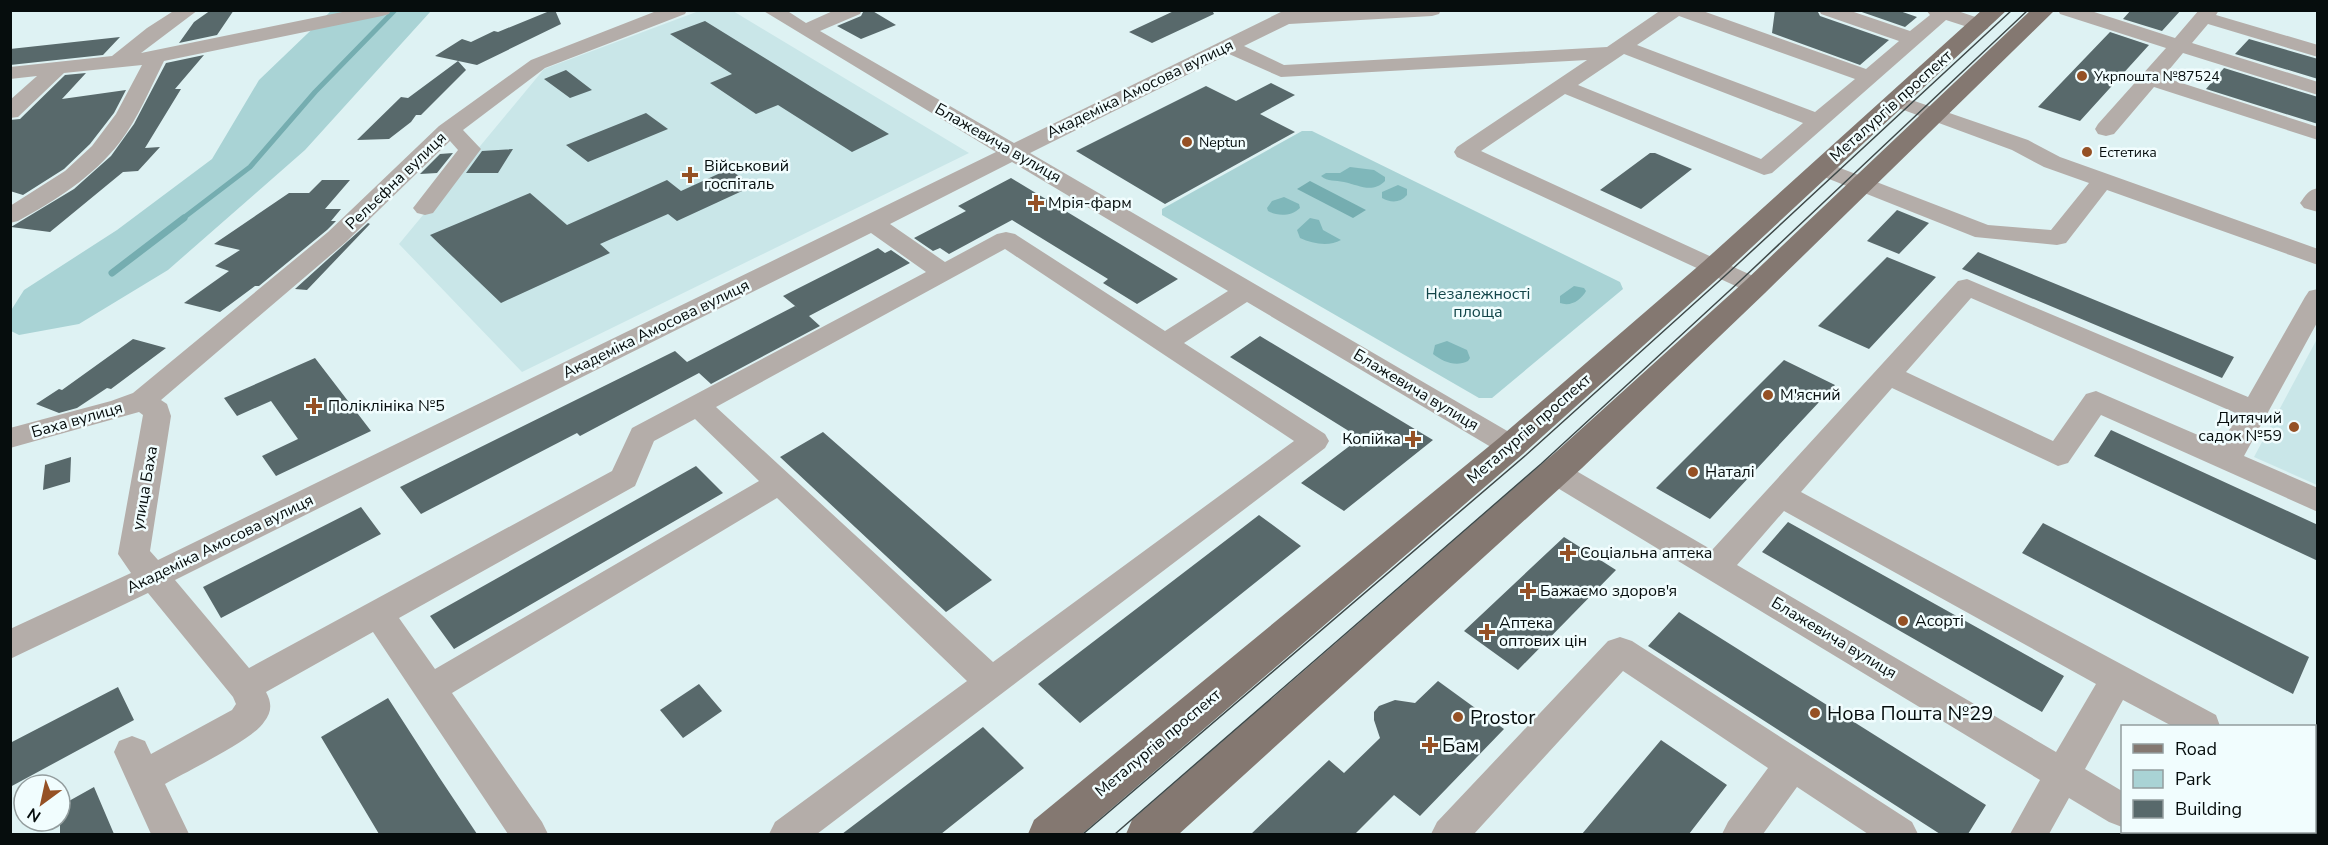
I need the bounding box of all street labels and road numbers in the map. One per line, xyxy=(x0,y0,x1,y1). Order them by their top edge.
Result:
street label: Академіка Амосова вулиця xyxy=(1043,34,1237,144)
street label: Металургів проспект xyxy=(1825,44,1958,167)
street label: Блажевича вулиця xyxy=(931,98,1065,188)
street label: Рельєфна вулиця xyxy=(341,127,451,235)
street label: Академіка Амосова вулиця xyxy=(559,274,753,384)
street label: Блажевича вулиця xyxy=(1349,344,1483,436)
street label: Металургів проспект xyxy=(1462,368,1596,489)
street label: Баха вулиця xyxy=(29,397,125,443)
street label: улица Баха xyxy=(127,444,163,532)
street label: Академіка Амосова вулиця xyxy=(123,489,317,599)
street label: Блажевича вулиця xyxy=(1767,592,1901,684)
street label: Металургів проспект xyxy=(1090,683,1226,802)

